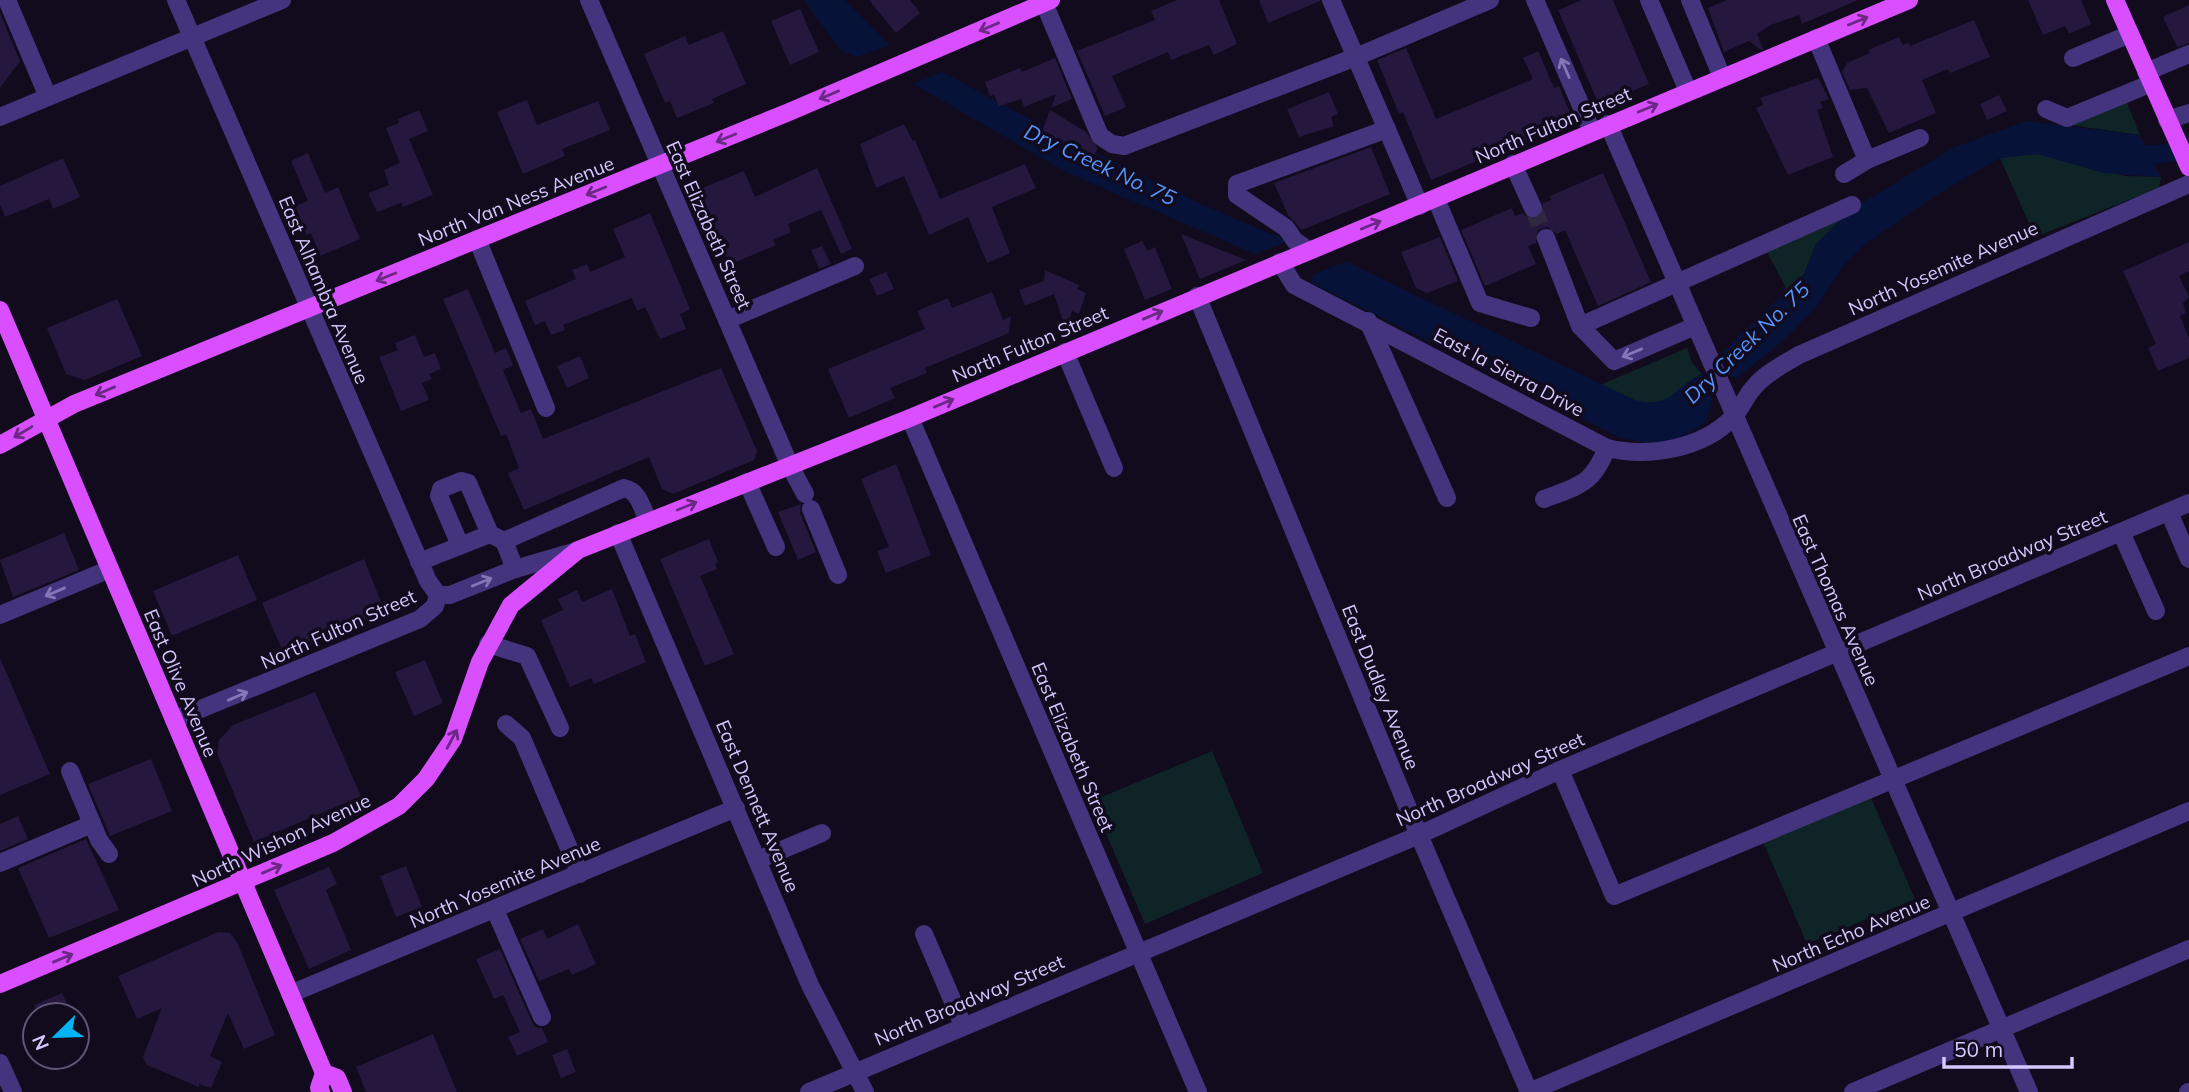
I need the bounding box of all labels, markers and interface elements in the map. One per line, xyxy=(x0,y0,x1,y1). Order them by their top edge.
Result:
one-way arrow xyxy=(1847,13,1869,26)
one-way arrow xyxy=(978,21,1000,34)
one-way arrow xyxy=(1558,58,1571,80)
street label: North Fulton Street xyxy=(1471,81,1635,169)
one-way arrow xyxy=(818,89,840,102)
one-way arrow xyxy=(1637,100,1659,113)
water label: Dry Creek No. 75 xyxy=(1020,118,1181,211)
one-way arrow xyxy=(716,132,738,145)
street label: East Elizabeth Street xyxy=(661,137,757,313)
street label: North Van Ness Avenue xyxy=(414,151,618,251)
one-way arrow xyxy=(586,185,608,198)
street label: East Alhambra Avenue xyxy=(274,192,374,388)
street label: North Yosemite Avenue xyxy=(1844,215,2042,321)
one-way arrow xyxy=(1360,218,1382,231)
one-way arrow xyxy=(375,271,397,284)
water label: Dry Creek No. 75 xyxy=(1678,276,1815,409)
street label: North Fulton Street xyxy=(948,300,1112,388)
one-way arrow xyxy=(1142,307,1163,320)
street label: East la Sierra Drive xyxy=(1430,322,1588,422)
one-way arrow xyxy=(1622,347,1643,360)
one-way arrow xyxy=(95,385,117,398)
one-way arrow xyxy=(932,396,954,409)
one-way arrow xyxy=(13,425,33,439)
one-way arrow xyxy=(675,498,697,511)
street label: North Broadway Street xyxy=(1914,504,2111,606)
street label: East Thomas Avenue xyxy=(1787,510,1885,690)
one-way arrow xyxy=(471,575,493,588)
street label: North Fulton Street xyxy=(257,584,420,674)
one-way arrow xyxy=(45,586,66,599)
street label: East Dudley Avenue xyxy=(1337,601,1425,773)
street label: East Olive Avenue xyxy=(139,605,223,761)
street label: East Elizabeth Street xyxy=(1026,659,1120,836)
one-way arrow xyxy=(227,689,248,702)
street label: East Dennett Avenue xyxy=(711,716,805,896)
street label: North Broadway Street xyxy=(1392,726,1588,831)
one-way arrow xyxy=(445,729,459,750)
street label: North Wishon Avenue xyxy=(188,788,374,892)
street label: North Yosemite Avenue xyxy=(406,831,604,933)
one-way arrow xyxy=(261,862,283,875)
street label: North Echo Avenue xyxy=(1769,889,1933,977)
street label: North Broadway Street xyxy=(871,949,1068,1051)
one-way arrow xyxy=(52,951,73,964)
north arrow xyxy=(21,1001,91,1071)
scale bar xyxy=(1944,1026,2072,1070)
text: N xyxy=(27,1031,54,1054)
text: 50 m xyxy=(1954,1036,2003,1062)

